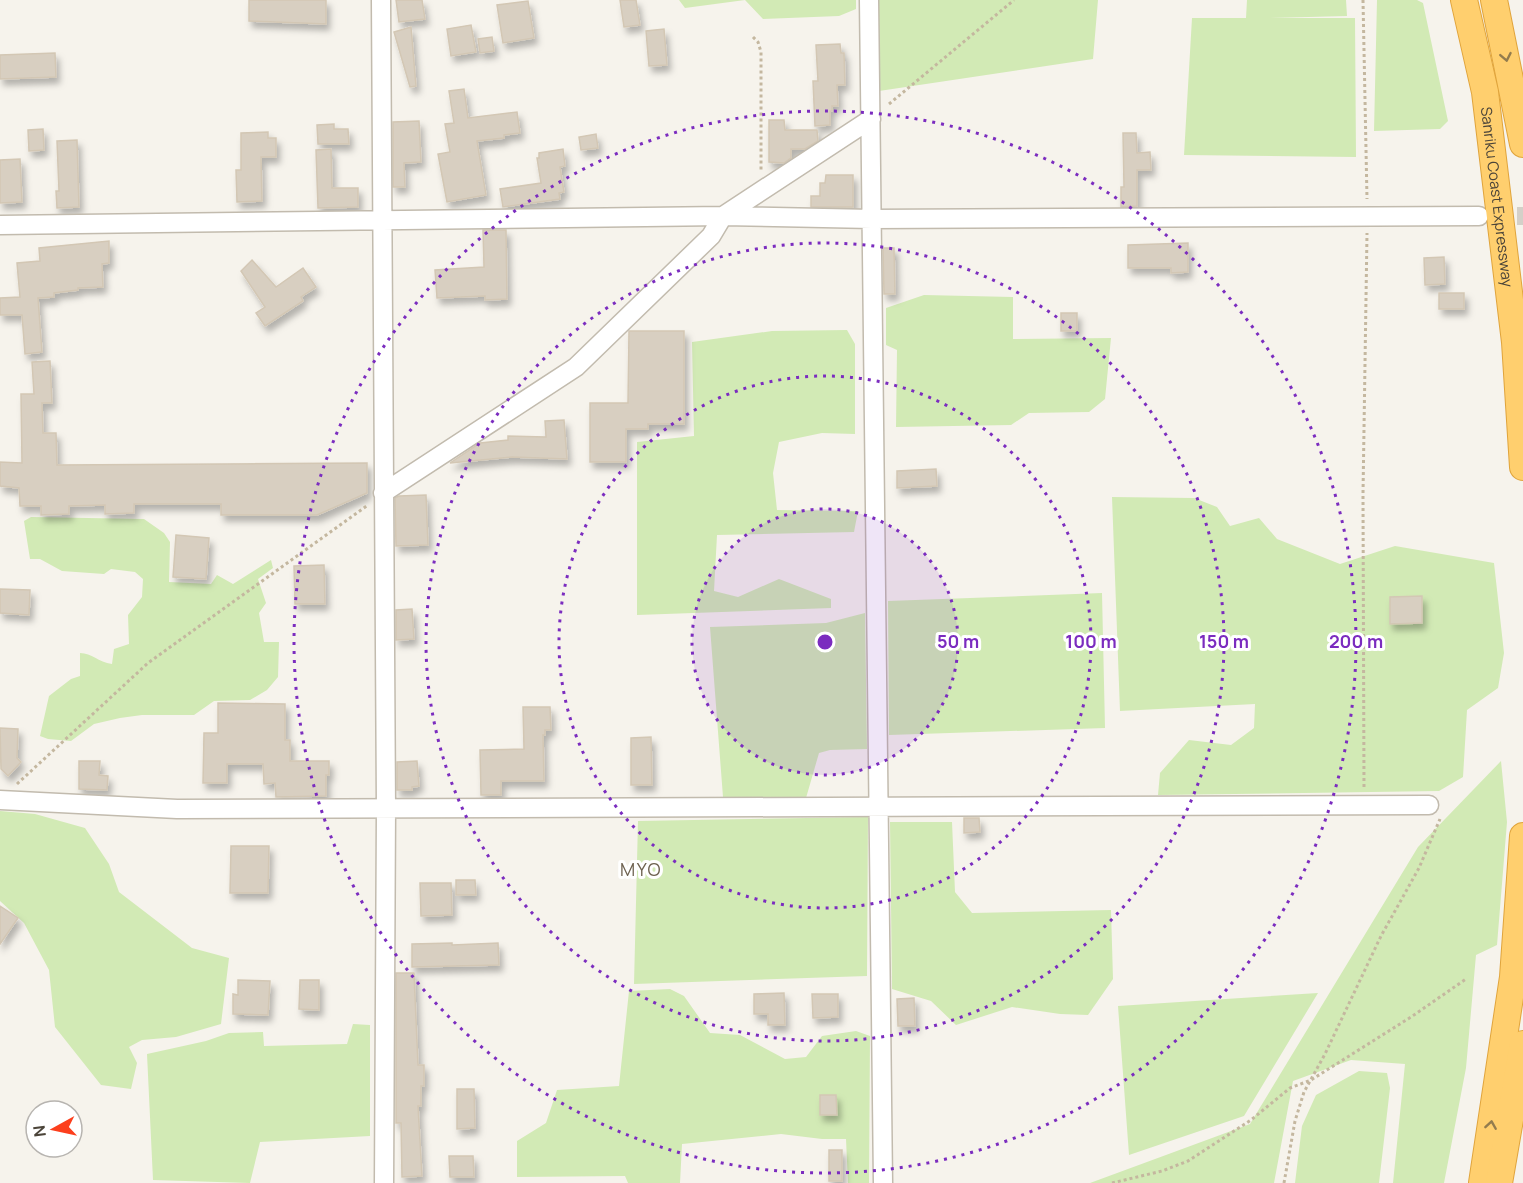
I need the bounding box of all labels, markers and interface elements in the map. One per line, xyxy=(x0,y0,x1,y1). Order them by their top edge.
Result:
one-way arrow xyxy=(1499,52,1512,62)
street label: Sanriku Coast Expressway xyxy=(1476,106,1519,288)
text: 50 m xyxy=(937,629,979,653)
text: 100 m xyxy=(1065,629,1117,653)
text: 150 m xyxy=(1199,629,1249,653)
text: 200 m xyxy=(1329,629,1383,653)
centre of rings xyxy=(815,632,835,652)
district label: MYO xyxy=(620,857,662,881)
north arrow xyxy=(24,1099,84,1159)
one-way arrow xyxy=(1484,1121,1497,1131)
text: N xyxy=(27,1124,51,1138)

